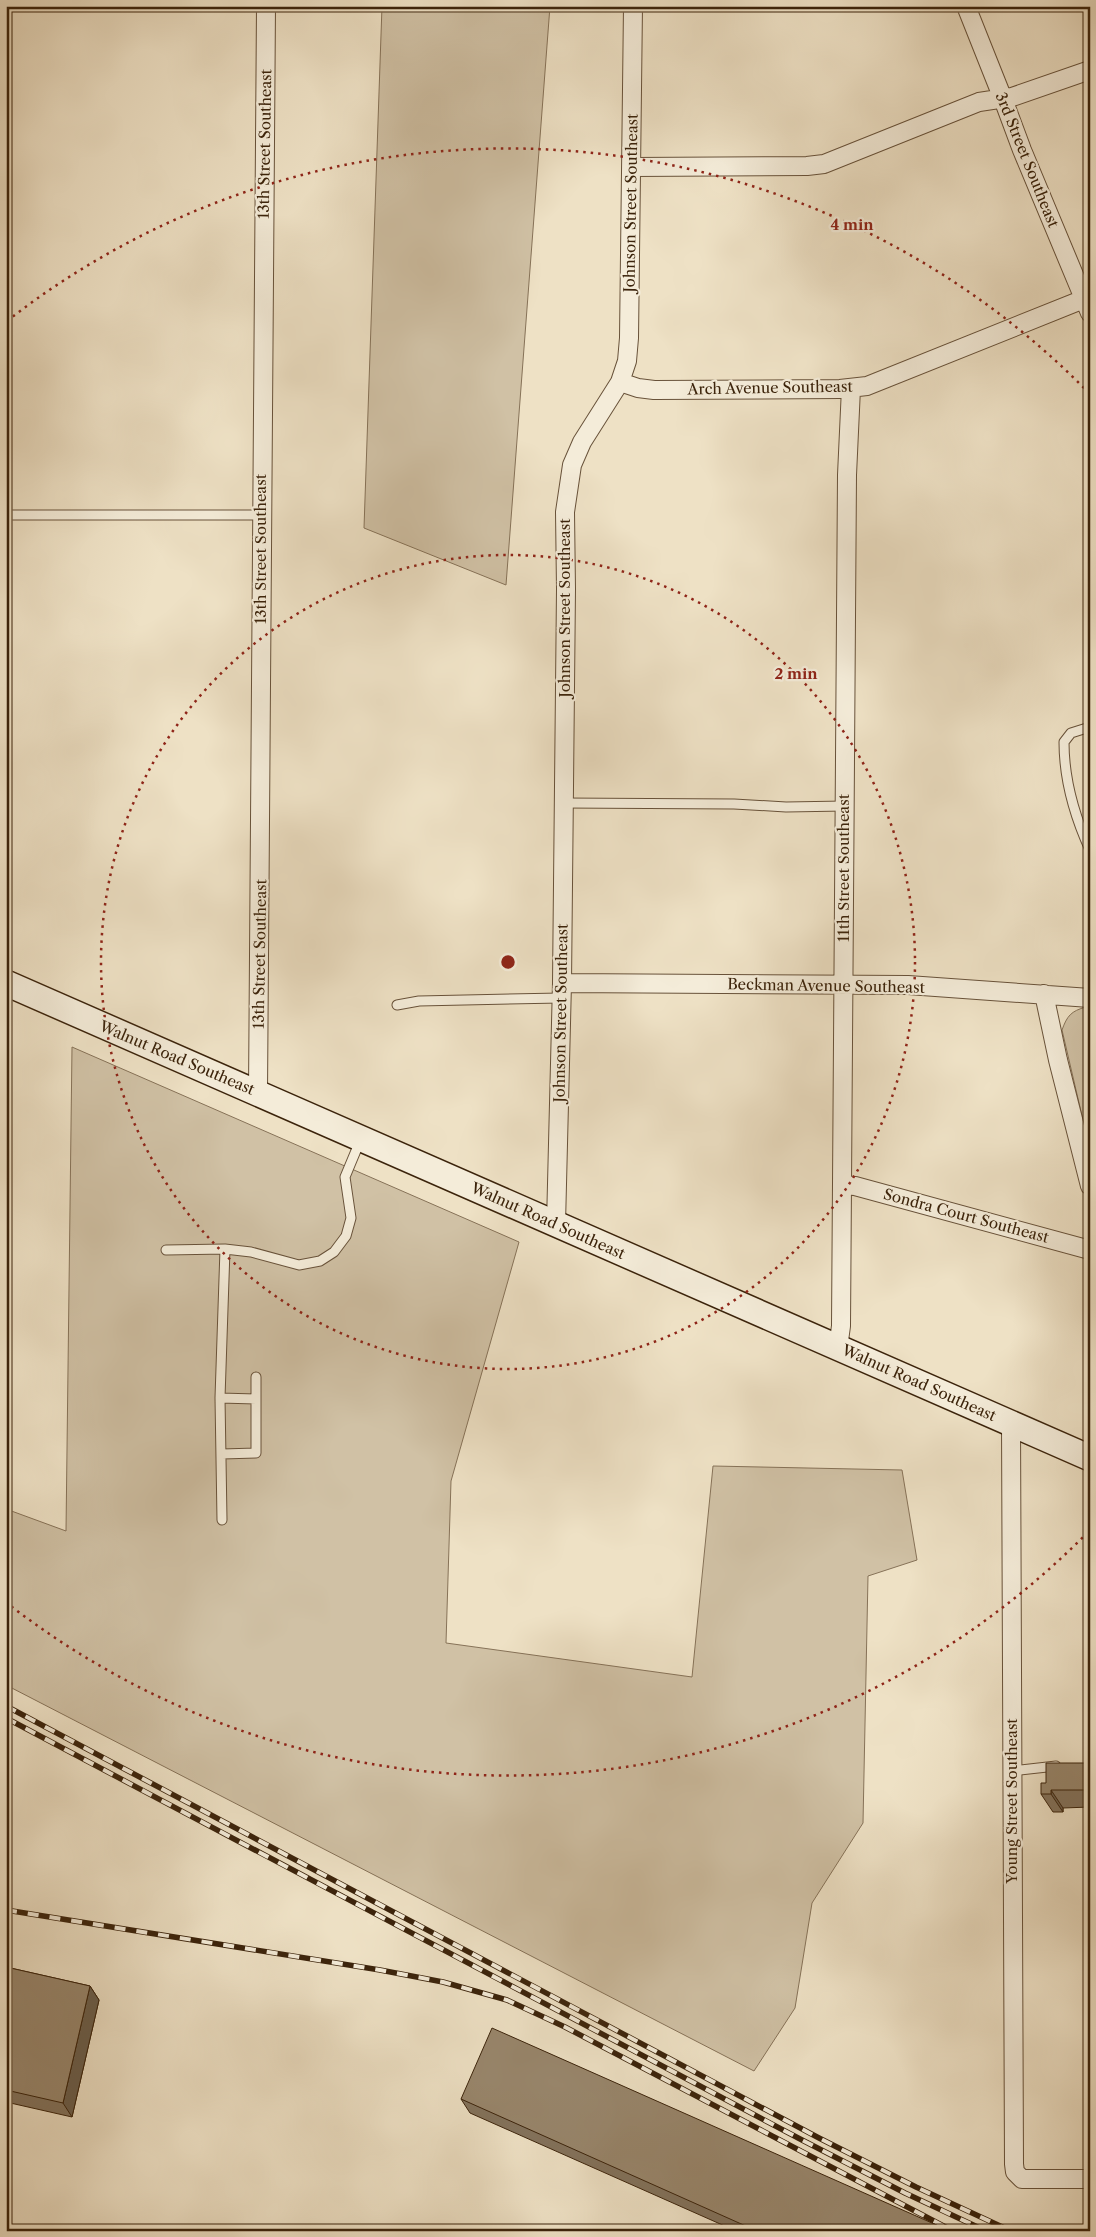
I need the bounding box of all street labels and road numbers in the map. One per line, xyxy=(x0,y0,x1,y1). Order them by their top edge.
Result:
street label: 13th Street Southeast xyxy=(254,68,275,219)
street label: 3rd Street Southeast xyxy=(992,89,1064,231)
street label: Johnson Street Southeast xyxy=(619,113,642,295)
street label: Arch Avenue Southeast xyxy=(686,377,854,398)
street label: 13th Street Southeast xyxy=(251,473,270,624)
street label: Johnson Street Southeast xyxy=(555,518,574,699)
street label: 11th Street Southeast xyxy=(834,793,853,942)
street label: 13th Street Southeast xyxy=(249,878,270,1029)
street label: Johnson Street Southeast xyxy=(549,923,572,1105)
street label: Beckman Avenue Southeast xyxy=(727,974,926,997)
street label: Walnut Road Southeast xyxy=(96,1016,258,1099)
street label: Walnut Road Southeast xyxy=(467,1178,629,1263)
street label: Sondra Court Southeast xyxy=(881,1184,1052,1247)
street label: Walnut Road Southeast xyxy=(838,1340,1000,1425)
street label: Young Street Southeast xyxy=(1002,1718,1021,1885)

